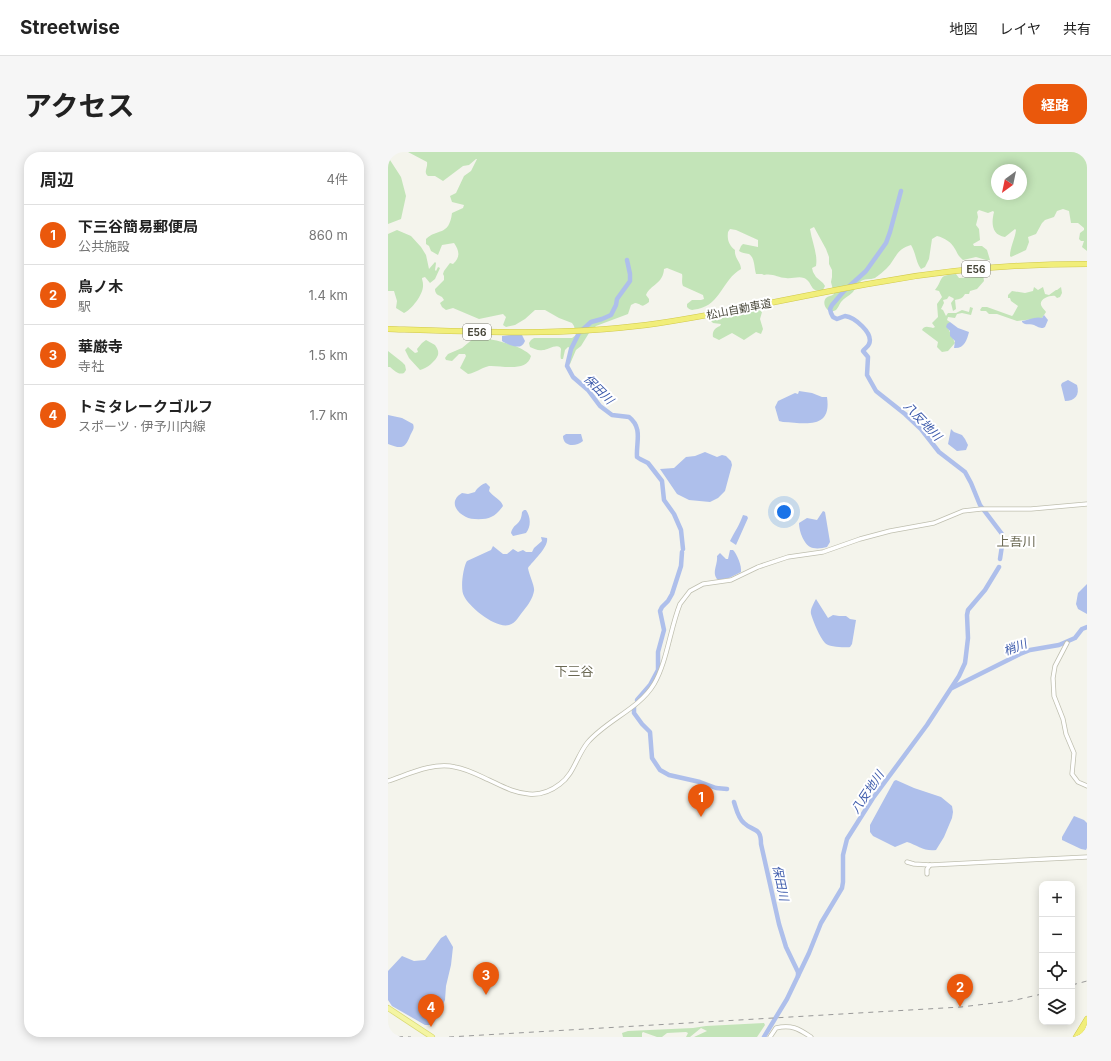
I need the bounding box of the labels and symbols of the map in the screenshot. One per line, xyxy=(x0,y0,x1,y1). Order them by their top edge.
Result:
north arrow xyxy=(991,164,1027,200)
road number: E56 xyxy=(962,261,990,277)
street label: 松山自動車道 xyxy=(705,296,773,322)
road number: E56 xyxy=(463,324,491,340)
water label: 保田川 xyxy=(581,371,618,408)
water label: 八反地川 xyxy=(901,399,946,445)
your location xyxy=(774,502,794,522)
district label: 上吾川 xyxy=(996,533,1036,549)
water label: 梢川 xyxy=(1001,635,1031,658)
district label: 下三谷 xyxy=(554,663,594,679)
water label: 八反地川 xyxy=(847,766,888,816)
pin: 1 xyxy=(688,784,714,817)
water label: 保田川 xyxy=(770,864,792,904)
pin: 3 xyxy=(473,962,499,995)
pin: 2 xyxy=(947,974,973,1007)
pin: 4 xyxy=(418,994,444,1027)

